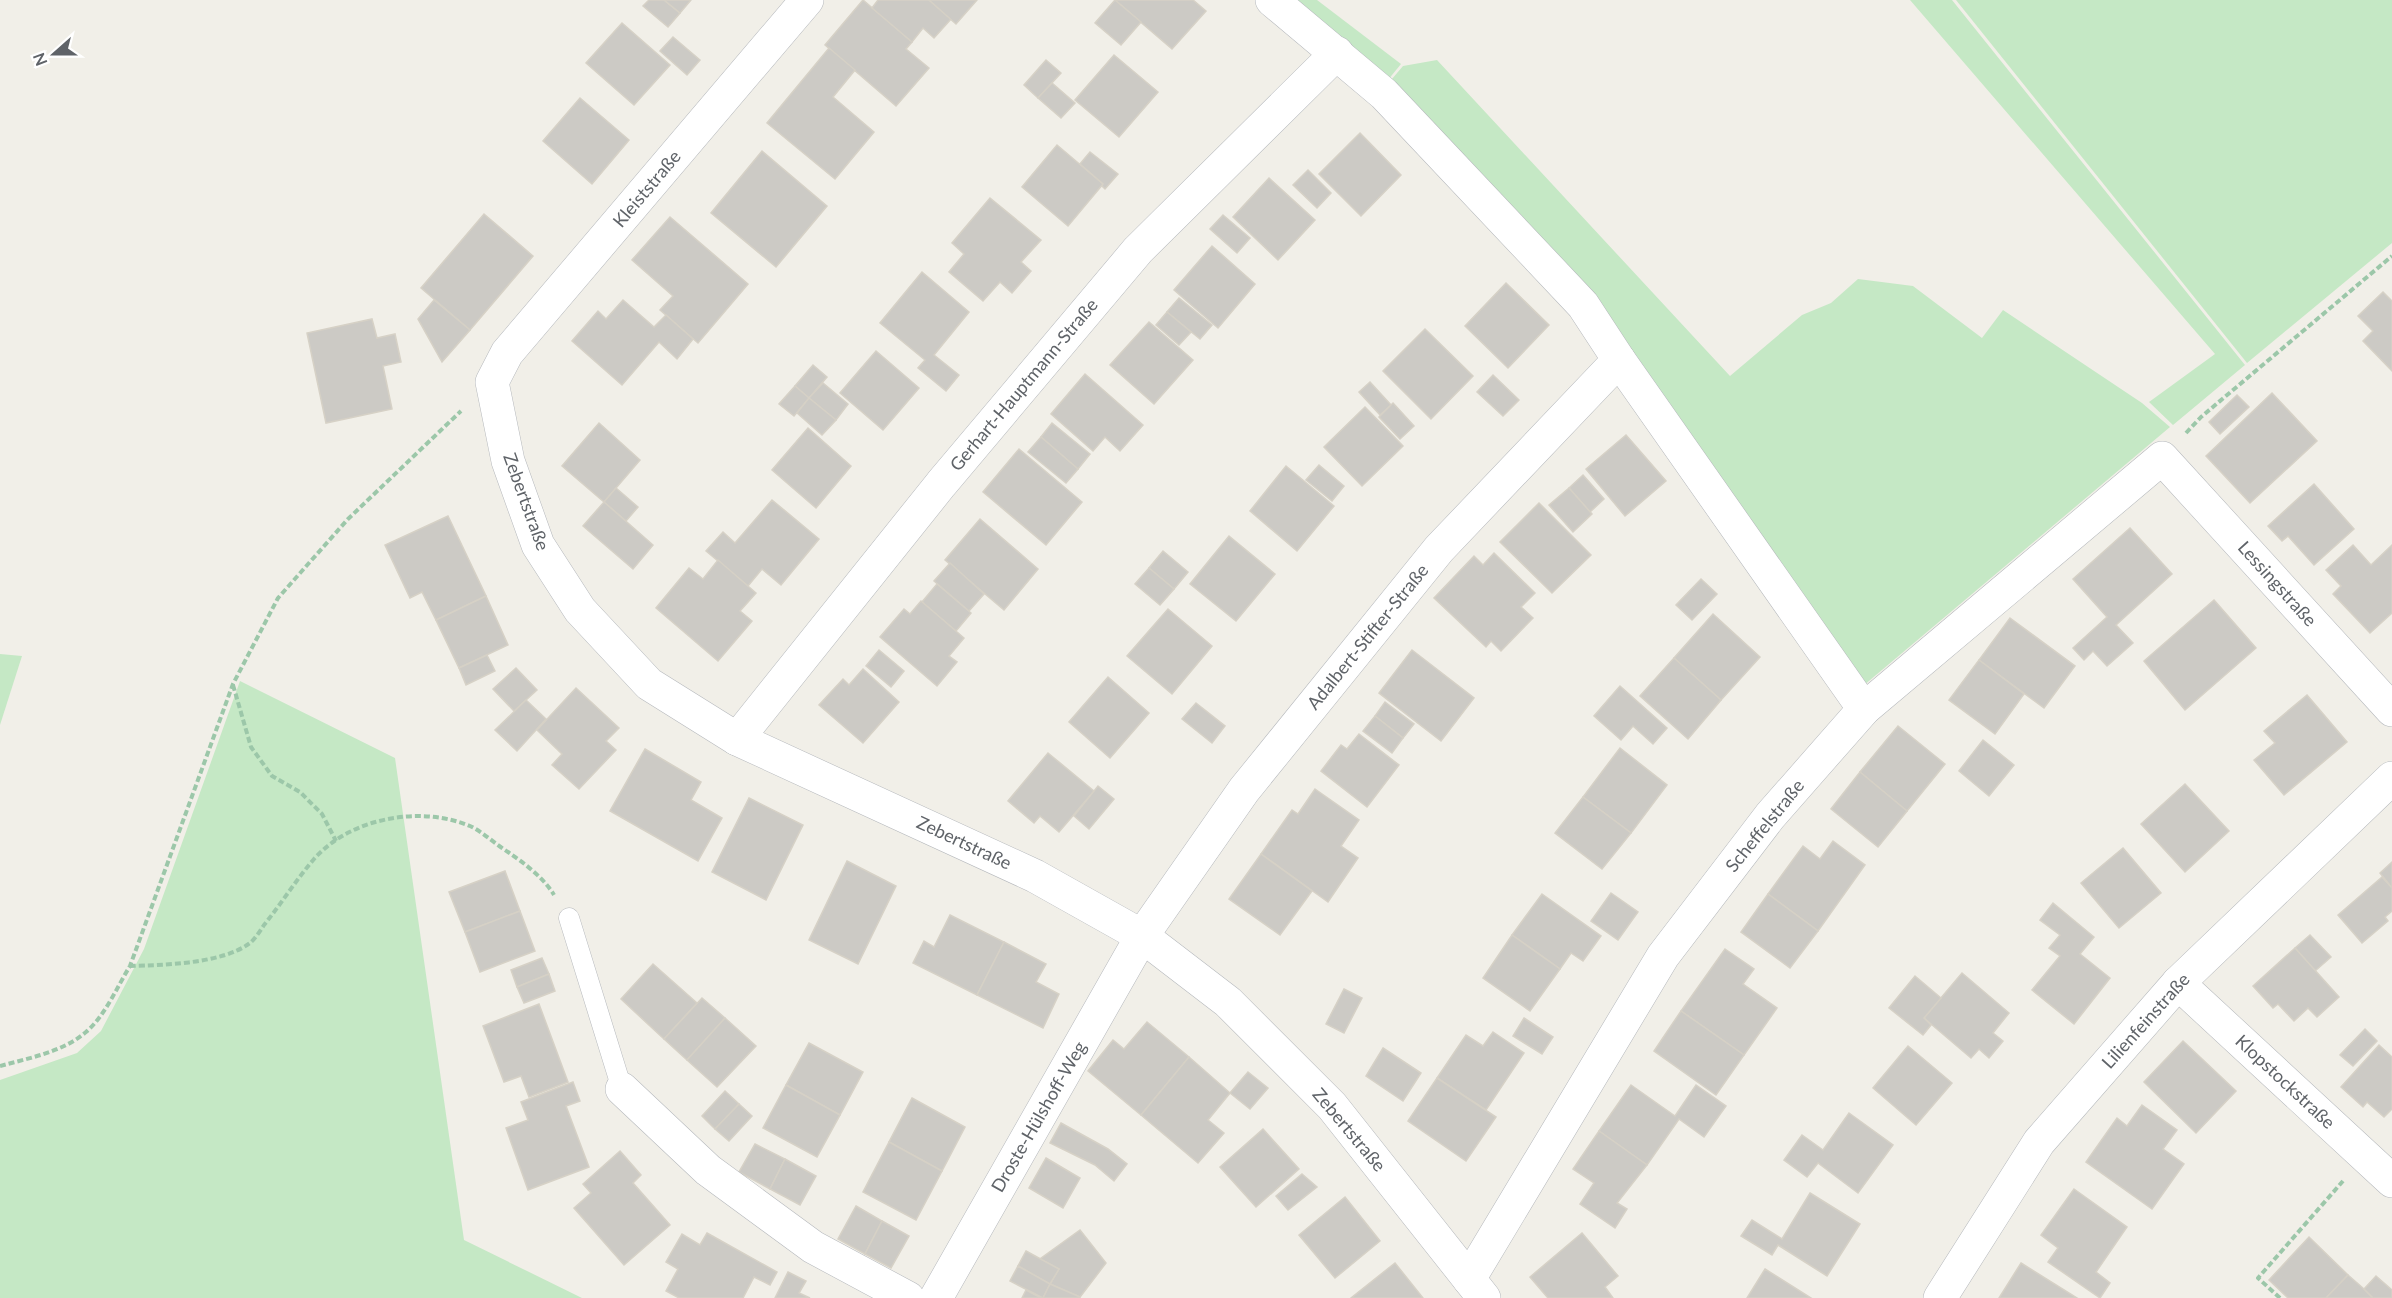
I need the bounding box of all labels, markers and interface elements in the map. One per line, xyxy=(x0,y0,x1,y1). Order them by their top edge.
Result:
north arrow xyxy=(24,24,84,84)
text: N xyxy=(28,50,51,69)
street label: Kleiststraße xyxy=(608,145,685,231)
street label: Gerhart-Hauptmann-Straße xyxy=(945,294,1102,475)
street label: Zebertstraße xyxy=(499,450,555,553)
street label: Lessingstraße xyxy=(2234,536,2322,630)
street label: Adalbert-Stifter-Straße xyxy=(1302,559,1433,714)
street label: Scheffelstraße xyxy=(1720,775,1808,876)
street label: Zebertstraße xyxy=(914,811,1015,874)
street label: Lilienfeinstraße xyxy=(2097,968,2194,1073)
street label: Klopstockstraße xyxy=(2231,1030,2340,1133)
street label: Droste-Hülshoff-Weg xyxy=(986,1037,1090,1196)
street label: Zebertstraße xyxy=(1309,1083,1391,1176)

